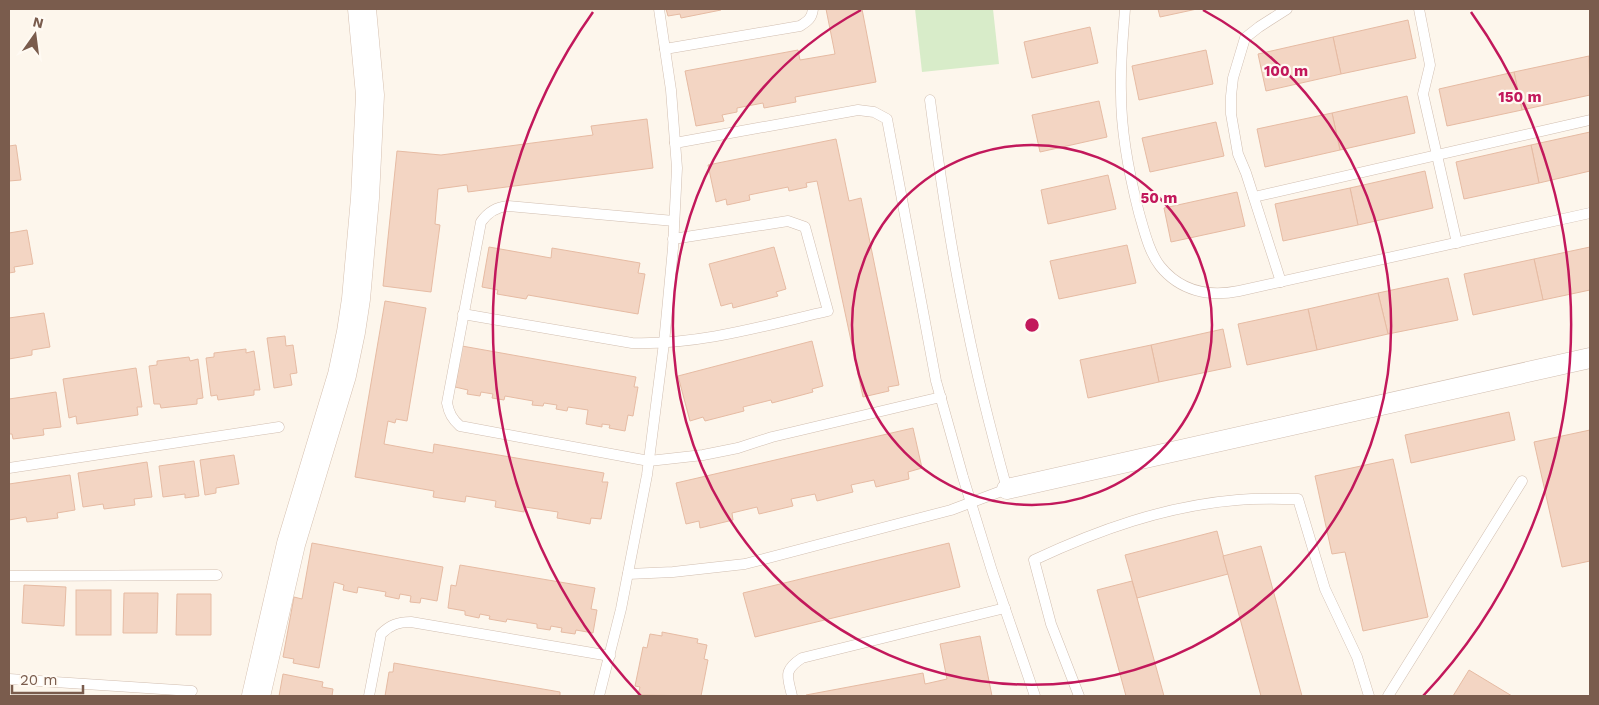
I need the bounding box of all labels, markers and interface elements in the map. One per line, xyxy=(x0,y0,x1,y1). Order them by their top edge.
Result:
north arrow xyxy=(10,10,60,60)
text: N xyxy=(31,13,45,31)
text: 100 m xyxy=(1264,62,1308,80)
text: 150 m xyxy=(1498,88,1542,106)
text: 50 m xyxy=(1141,189,1177,207)
centre of rings xyxy=(1023,316,1041,334)
scale bar xyxy=(12,662,84,694)
text: 20 m xyxy=(20,671,58,689)

